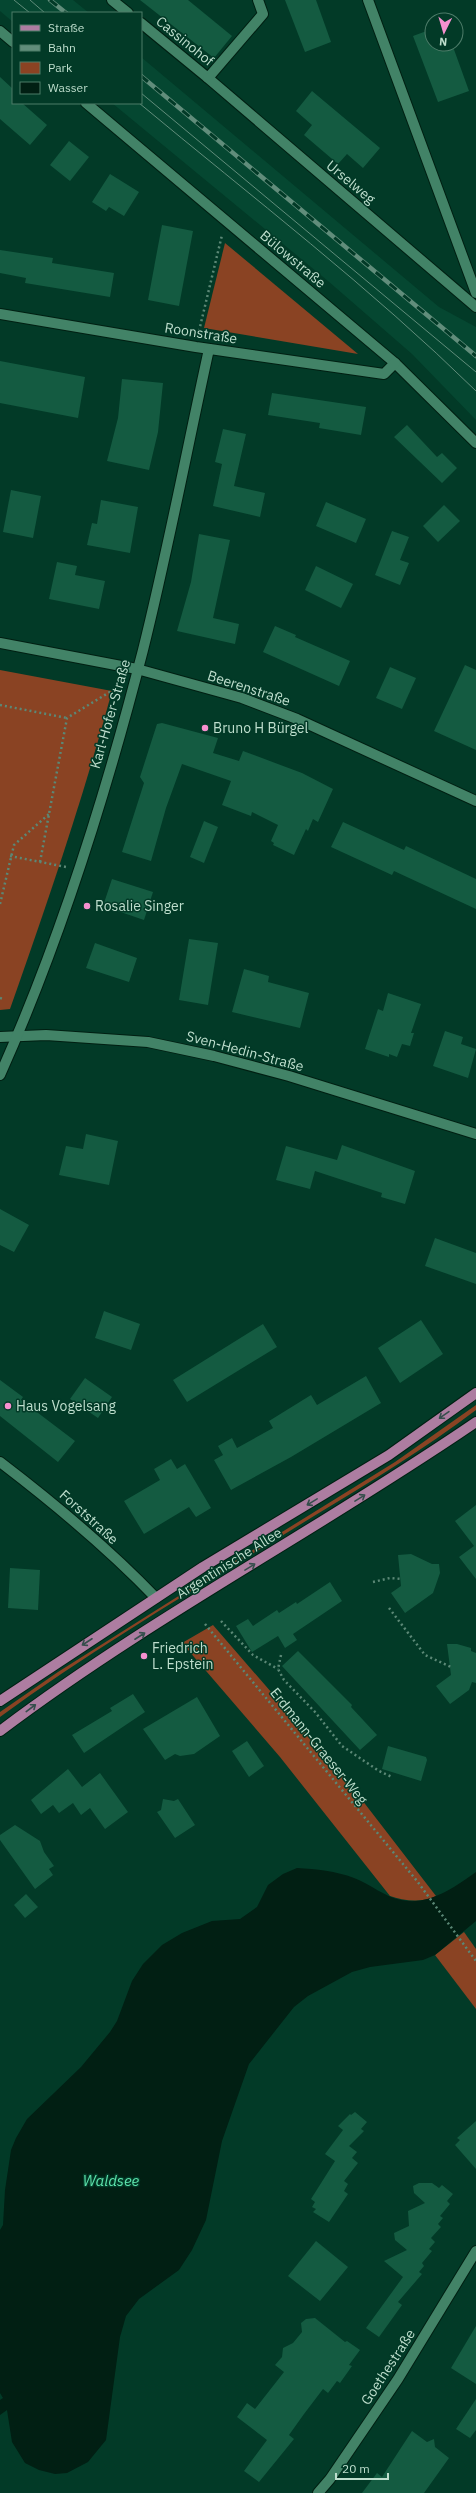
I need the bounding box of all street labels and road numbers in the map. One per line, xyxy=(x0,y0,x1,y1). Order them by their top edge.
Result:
street label: Cassinohof xyxy=(152,12,218,70)
street label: Urselweg xyxy=(323,156,380,208)
street label: Bülowstraße xyxy=(256,226,330,292)
street label: Roonstraße xyxy=(163,318,239,348)
street label: Karl-Hofer-Straße xyxy=(86,657,134,771)
street label: Beerenstraße xyxy=(205,666,293,710)
street label: Sven-Hedin-Straße xyxy=(184,1027,306,1075)
street label: Forststraße xyxy=(56,1486,122,1548)
street label: Argentinische Allee xyxy=(173,1523,285,1603)
street label: Erdmann-Graeser-Weg xyxy=(266,1684,372,1808)
street label: Goethestraße xyxy=(357,2326,419,2408)

